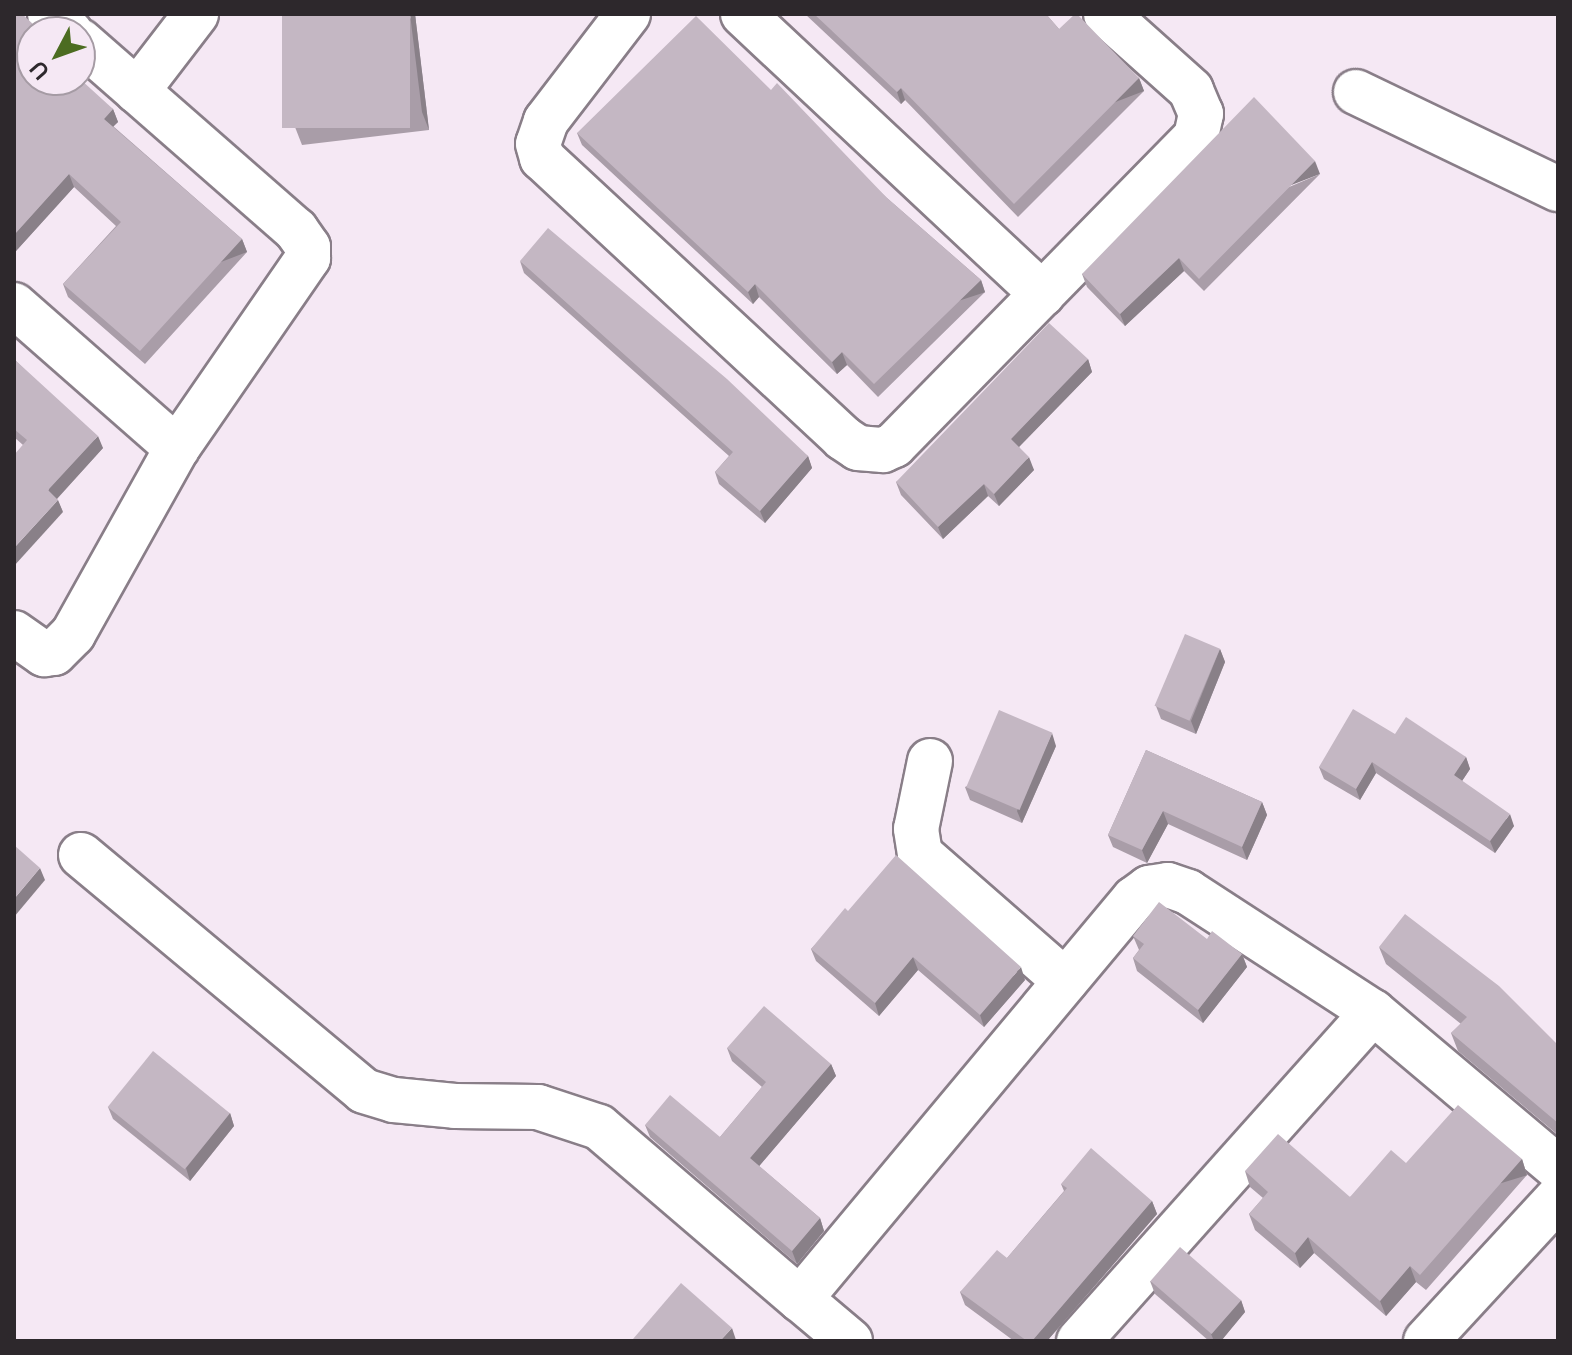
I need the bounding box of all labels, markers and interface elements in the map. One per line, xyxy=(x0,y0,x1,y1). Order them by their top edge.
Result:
north arrow xyxy=(16,16,96,96)
text: U xyxy=(23,56,55,86)

